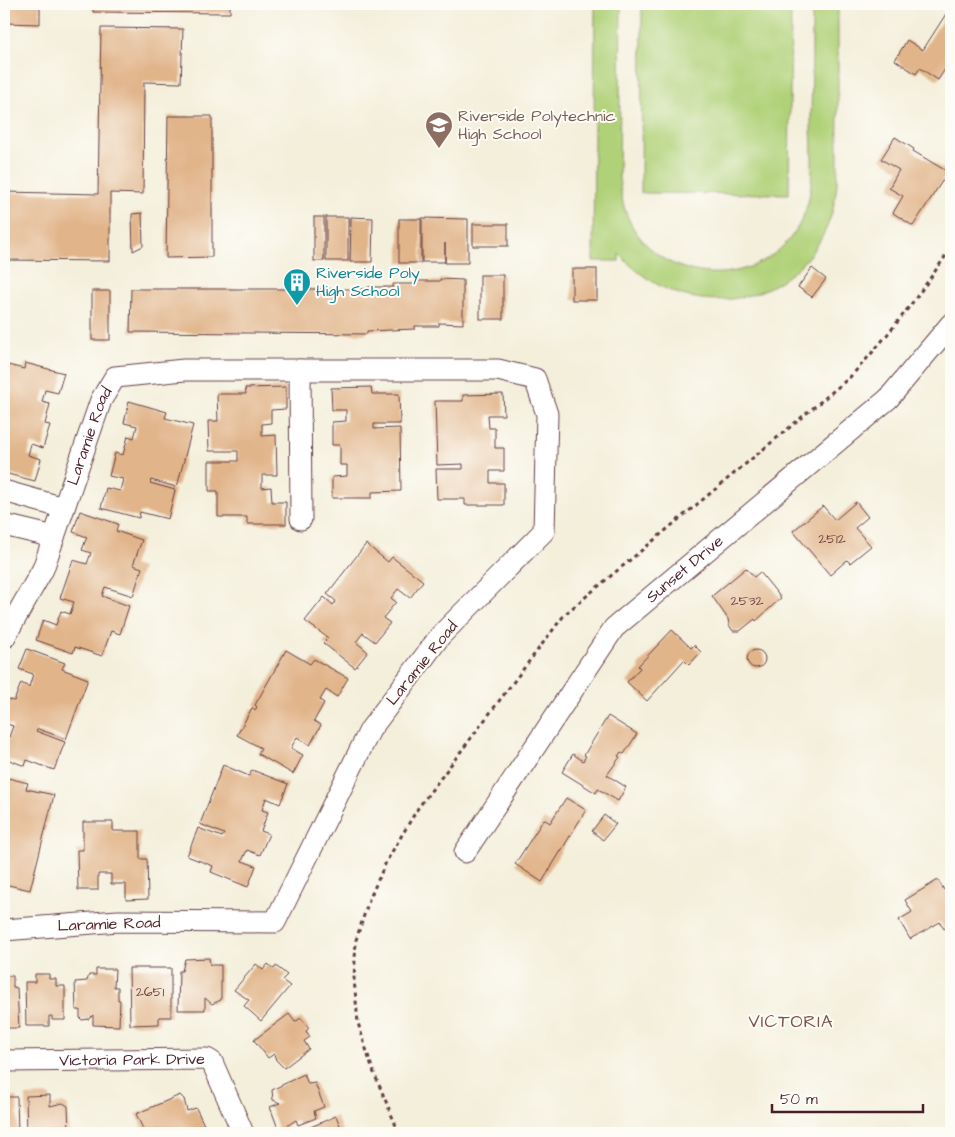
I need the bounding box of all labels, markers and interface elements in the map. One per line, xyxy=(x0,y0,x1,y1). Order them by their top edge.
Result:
place label: Riverside Polytechnic High School xyxy=(458,105,616,146)
school or university icon: Riverside Polytechnic High School xyxy=(424,110,454,149)
place label: Riverside Poly High School xyxy=(316,262,420,303)
building icon: Riverside Poly High School xyxy=(282,267,312,306)
street label: Laramie Road xyxy=(62,383,117,488)
house number: 2512 xyxy=(818,529,846,549)
street label: Sunset Drive xyxy=(641,530,728,608)
house number: 2532 xyxy=(730,591,764,611)
street label: Laramie Road xyxy=(381,616,463,710)
street label: Laramie Road xyxy=(57,911,161,937)
house number: 2651 xyxy=(136,982,164,1002)
district label: VICTORIA xyxy=(748,1009,834,1034)
street label: Victoria Park Drive xyxy=(59,1048,205,1071)
scale bar xyxy=(772,1082,924,1114)
text: 50 m xyxy=(780,1089,818,1110)

